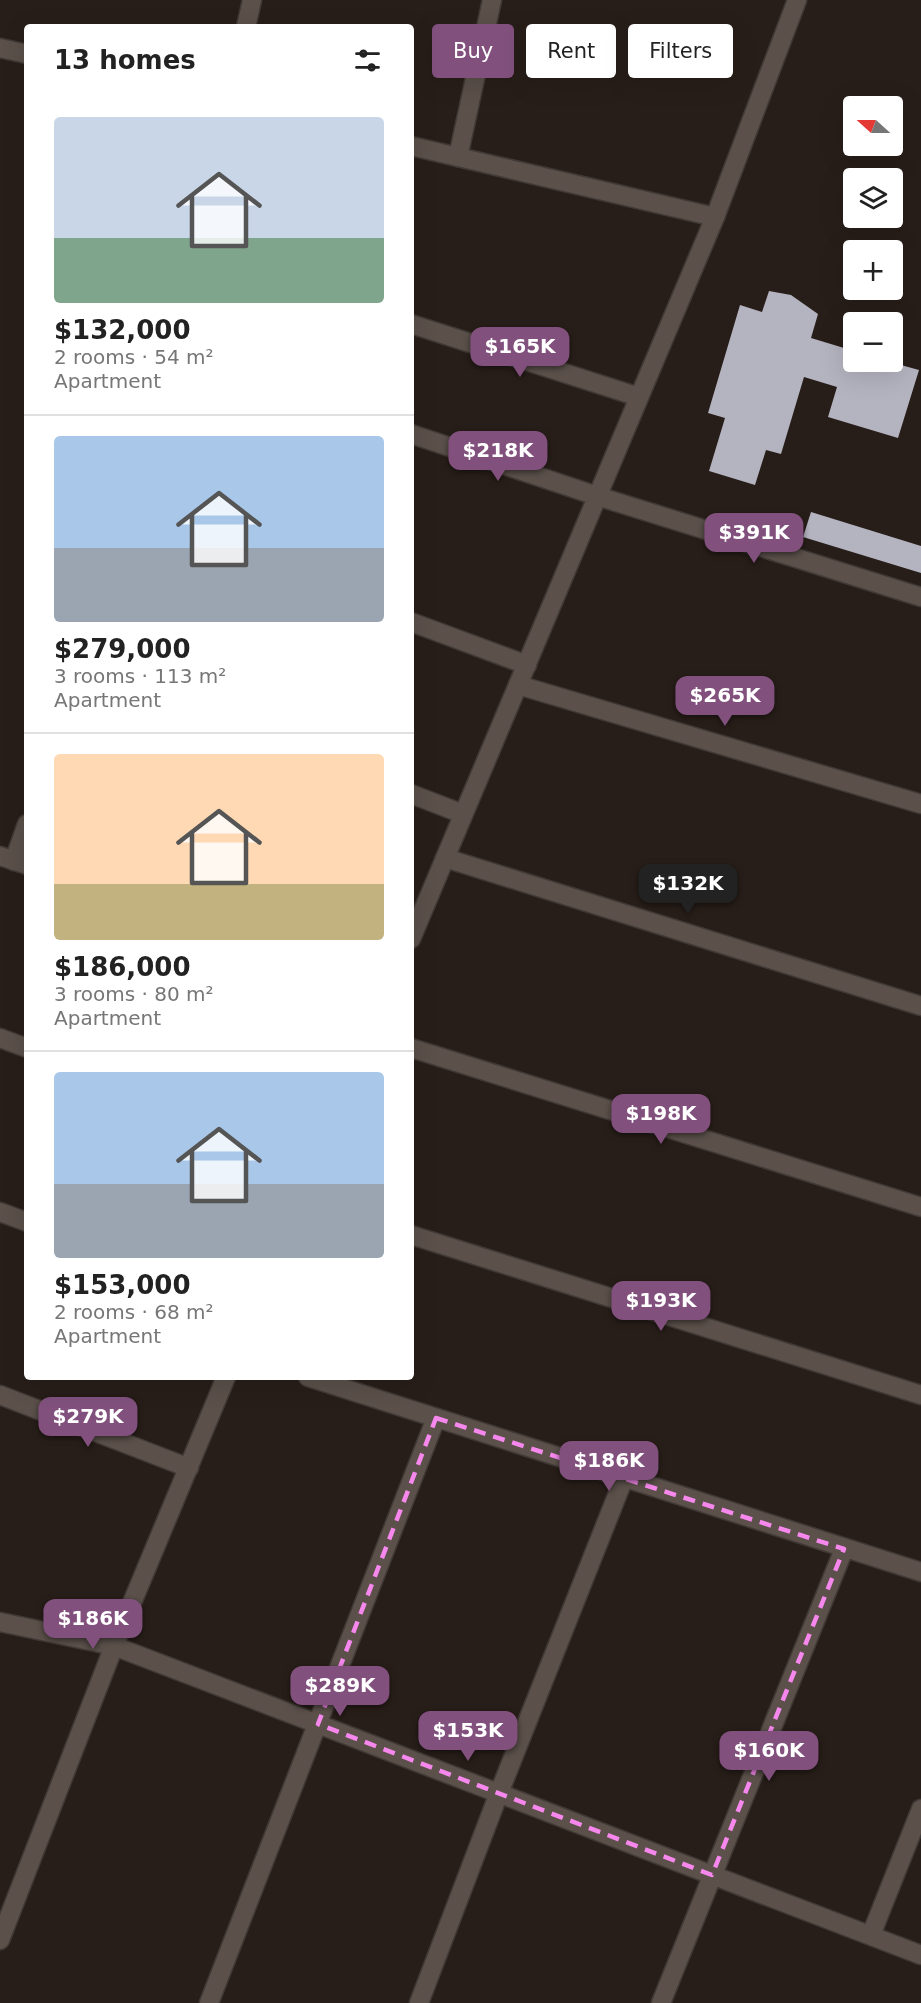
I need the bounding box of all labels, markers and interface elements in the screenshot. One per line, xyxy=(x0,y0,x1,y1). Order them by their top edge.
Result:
chip: Buy xyxy=(432,24,514,78)
chip: Rent xyxy=(526,24,616,78)
chip: Filters xyxy=(628,24,733,78)
icon: filters xyxy=(351,44,384,77)
text: 13 homes xyxy=(54,45,196,75)
north arrow xyxy=(843,96,903,156)
map controls xyxy=(843,96,903,372)
icon: home xyxy=(165,156,273,264)
button: layers xyxy=(843,168,903,228)
button: + xyxy=(843,240,903,300)
button: − xyxy=(843,312,903,372)
text: $132,000 xyxy=(54,315,191,345)
pin: $165K xyxy=(478,327,562,378)
text: $165K xyxy=(484,334,556,358)
text: 2 rooms · 54 m² xyxy=(54,345,214,369)
text: Apartment xyxy=(54,369,161,393)
pin: $218K xyxy=(456,431,540,482)
text: $218K xyxy=(462,438,534,462)
icon: home xyxy=(165,475,273,583)
pin: $391K xyxy=(712,513,796,564)
text: $391K xyxy=(718,520,790,544)
text: $279,000 xyxy=(54,634,191,664)
text: 3 rooms · 113 m² xyxy=(54,664,226,688)
pin: $265K xyxy=(683,676,767,727)
text: $265K xyxy=(689,683,761,707)
text: Apartment xyxy=(54,688,161,712)
icon: home xyxy=(165,793,273,901)
pin: $132K xyxy=(646,864,730,915)
text: $132K xyxy=(652,871,724,895)
text: $186,000 xyxy=(54,952,191,982)
text: 3 rooms · 80 m² xyxy=(54,982,214,1006)
text: Apartment xyxy=(54,1006,161,1030)
pin: $198K xyxy=(619,1094,703,1145)
text: $198K xyxy=(625,1101,697,1125)
icon: home xyxy=(165,1111,273,1219)
text: $153,000 xyxy=(54,1270,191,1300)
pin: $193K xyxy=(619,1281,703,1332)
text: $193K xyxy=(625,1288,697,1312)
text: 2 rooms · 68 m² xyxy=(54,1300,214,1324)
text: Apartment xyxy=(54,1324,161,1348)
pin: $279K xyxy=(46,1397,130,1448)
text: $279K xyxy=(52,1404,124,1428)
pin: $186K xyxy=(567,1441,651,1492)
text: $186K xyxy=(573,1448,645,1472)
pin: $186K xyxy=(51,1599,135,1650)
text: $186K xyxy=(57,1606,129,1630)
pin: $289K xyxy=(298,1666,382,1717)
text: $289K xyxy=(304,1673,376,1697)
pin: $153K xyxy=(426,1711,510,1762)
text: $153K xyxy=(432,1718,504,1742)
pin: $160K xyxy=(727,1731,811,1782)
text: $160K xyxy=(733,1738,805,1762)

